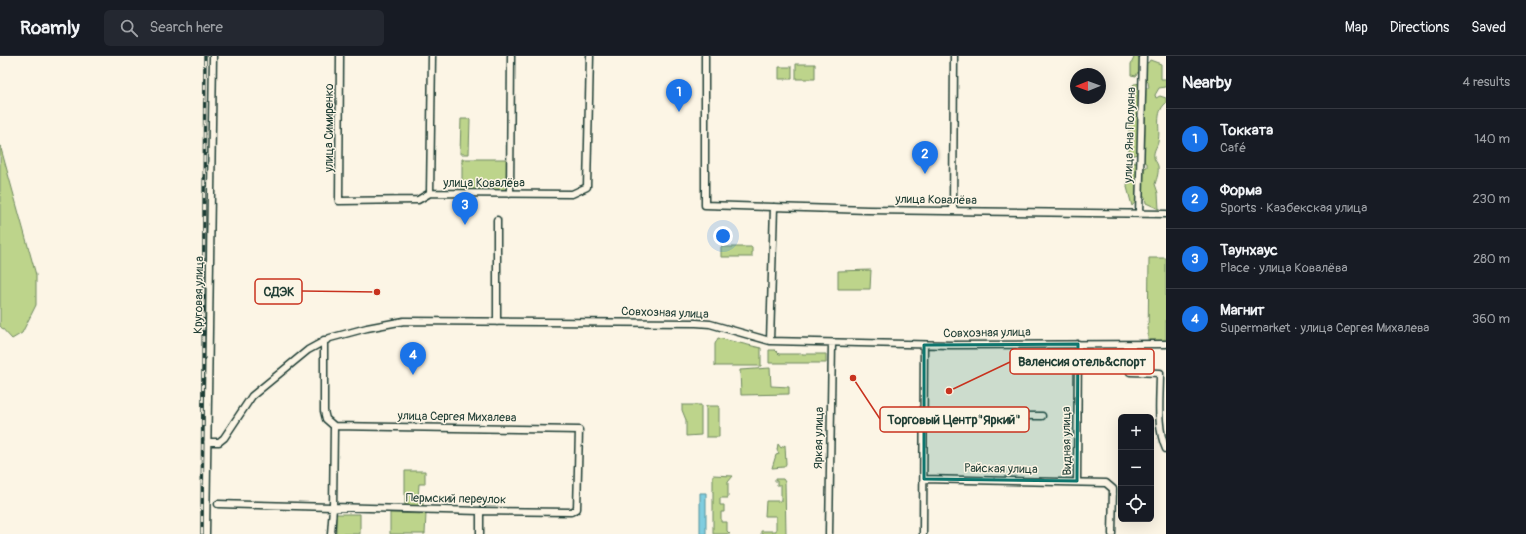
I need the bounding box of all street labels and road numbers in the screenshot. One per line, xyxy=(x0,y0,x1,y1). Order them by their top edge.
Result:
street label: улица Симиренко xyxy=(322,83,337,173)
street label: улица Яна Полуяна xyxy=(1121,86,1139,184)
street label: улица Ковалёва xyxy=(442,176,525,191)
street label: улица Ковалёва xyxy=(894,192,977,208)
street label: Круговая улица xyxy=(191,256,207,334)
street label: Совхозная улица xyxy=(621,304,709,322)
street label: Совхозная улица xyxy=(943,325,1031,341)
street label: Яркая улица xyxy=(811,406,827,469)
street label: Видная улица xyxy=(1059,406,1075,476)
street label: улица Сергея Михалева xyxy=(396,408,517,426)
street label: Райская улица xyxy=(964,461,1038,477)
street label: Пермский переулок xyxy=(406,491,506,507)

